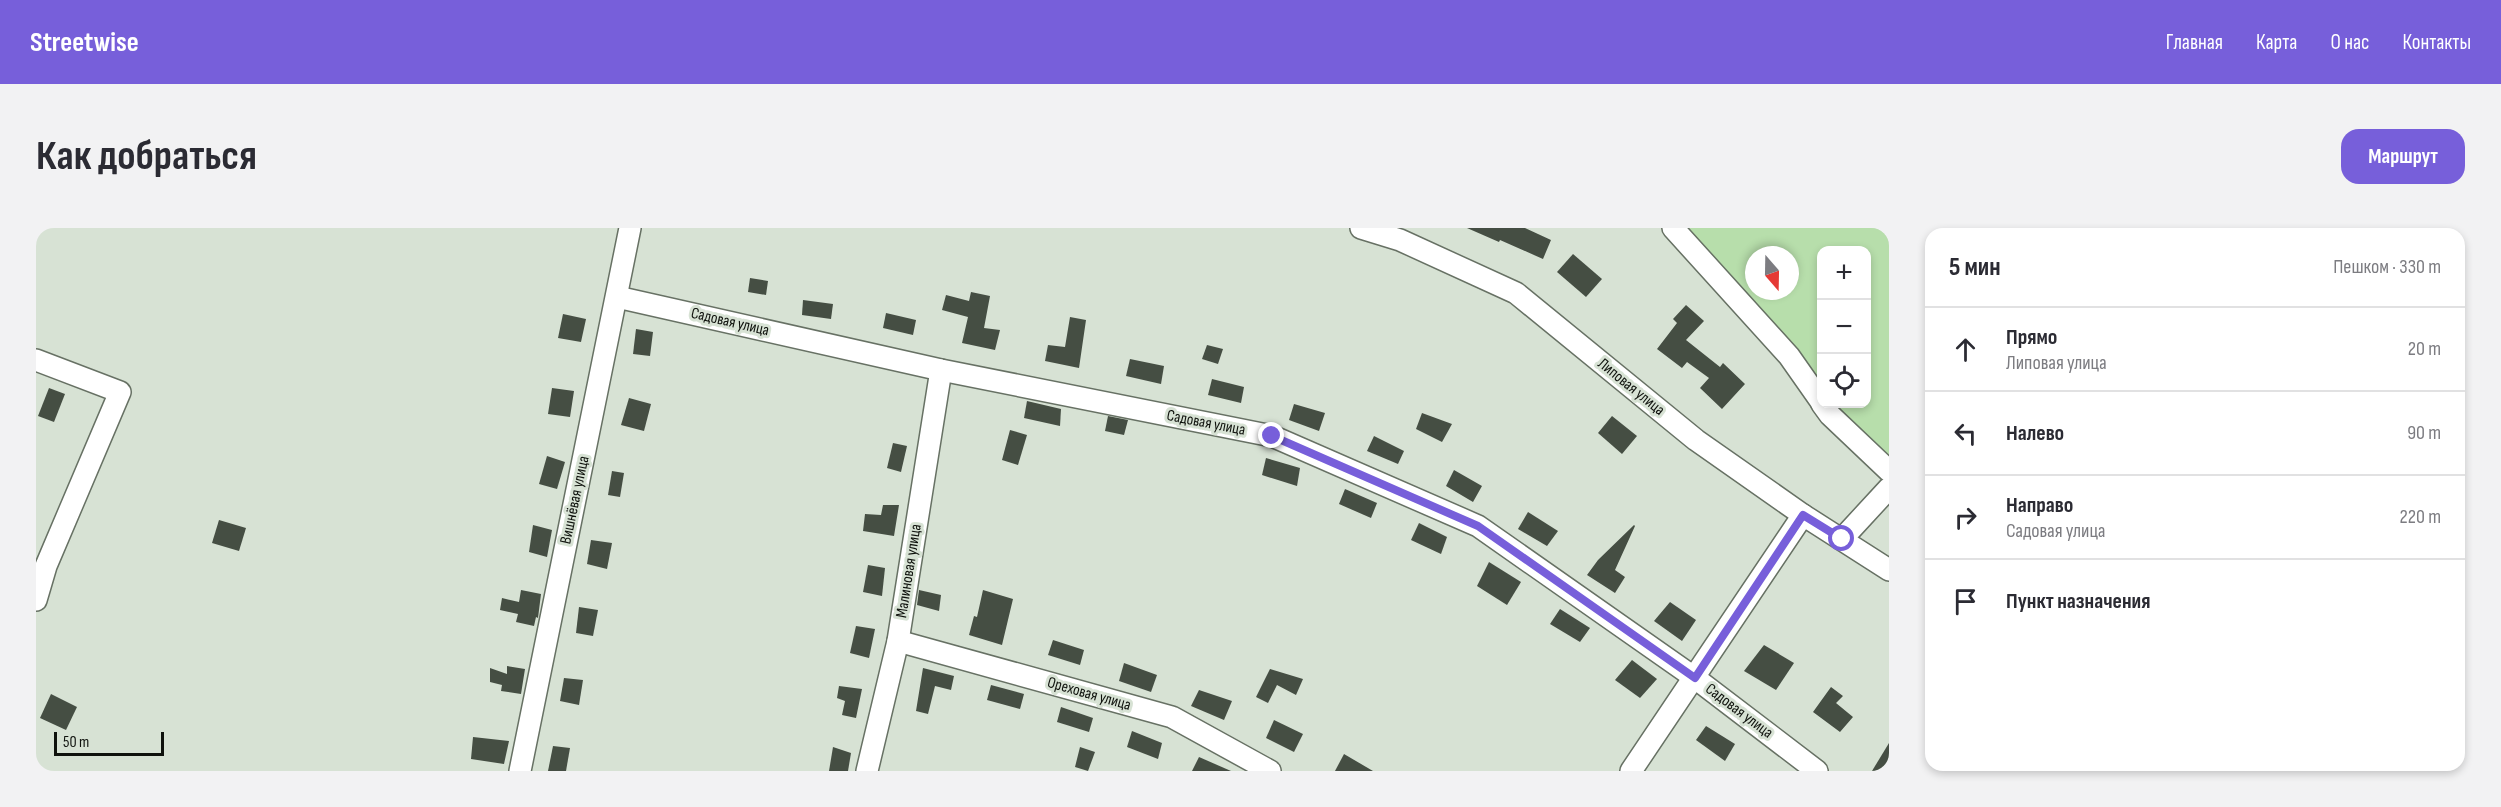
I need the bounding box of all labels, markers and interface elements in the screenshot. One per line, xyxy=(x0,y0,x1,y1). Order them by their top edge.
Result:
text: Streetwise xyxy=(30,26,139,59)
text: Главная xyxy=(2166,30,2223,55)
text: Карта xyxy=(2256,30,2297,55)
text: О нас xyxy=(2330,30,2369,55)
text: Контакты xyxy=(2402,30,2471,55)
button: Маршрут xyxy=(2341,129,2465,184)
text: Как добраться xyxy=(36,131,257,182)
north arrow xyxy=(1745,246,1799,300)
map controls xyxy=(1817,246,1871,408)
button: + xyxy=(1817,246,1871,300)
text: 5 мин xyxy=(1949,252,2001,283)
text: Пешком · 330 m xyxy=(2333,255,2441,279)
button: − xyxy=(1817,300,1871,354)
street label: Садовая улица xyxy=(689,304,771,340)
text: Прямо xyxy=(2006,324,2057,351)
icon: ahead xyxy=(1949,333,1982,366)
text: 20 m xyxy=(2408,337,2441,361)
text: Липовая улица xyxy=(2006,351,2107,375)
street label: Липовая улица xyxy=(1594,354,1668,420)
button: locate xyxy=(1817,354,1871,408)
street label: Садовая улица xyxy=(1165,406,1247,440)
icon: left xyxy=(1949,417,1982,450)
text: Налево xyxy=(2006,420,2064,447)
text: 90 m xyxy=(2407,421,2441,445)
route end xyxy=(1258,422,1284,448)
street label: Вишнёвая улица xyxy=(556,454,594,546)
text: Направо xyxy=(2006,492,2073,519)
icon: right xyxy=(1949,501,1982,534)
text: 220 m xyxy=(2400,505,2441,529)
text: Садовая улица xyxy=(2006,519,2106,543)
street label: Малиновая улица xyxy=(892,523,926,619)
route start xyxy=(1828,525,1854,551)
icon: arrive xyxy=(1949,585,1982,618)
text: Пункт назначения xyxy=(2006,588,2150,615)
street label: Ореховая улица xyxy=(1045,673,1133,715)
street label: Садовая улица xyxy=(1701,679,1777,743)
scale bar xyxy=(54,729,164,756)
text: 50 m xyxy=(63,733,89,752)

